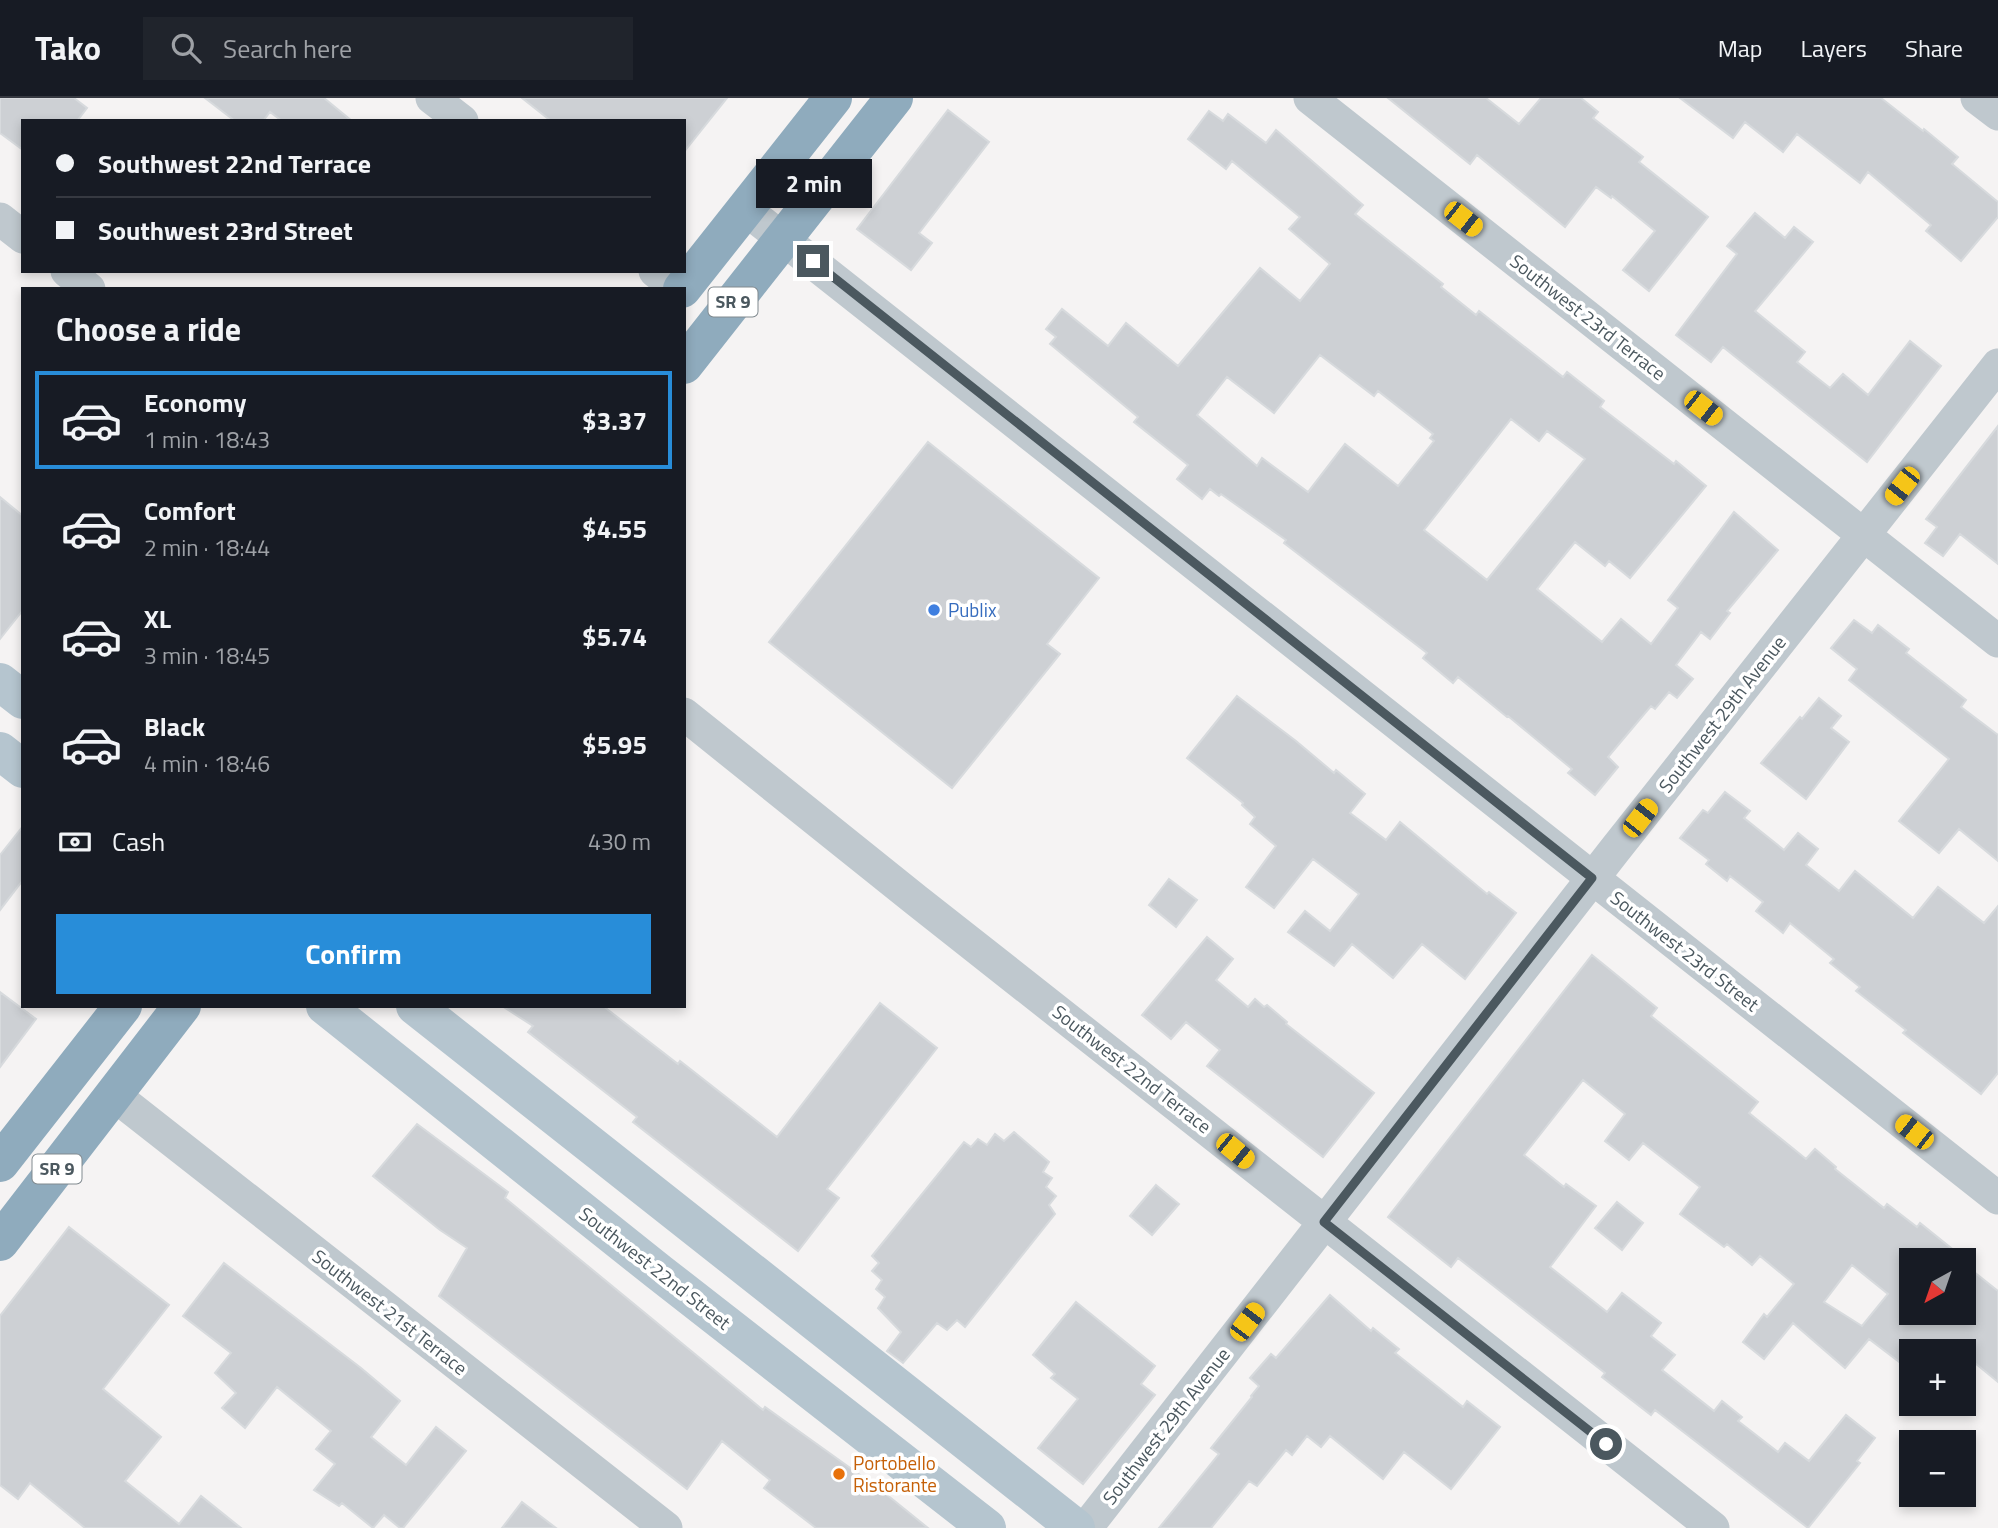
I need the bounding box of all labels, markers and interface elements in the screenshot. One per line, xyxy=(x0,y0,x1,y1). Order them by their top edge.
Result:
search box xyxy=(143,17,633,80)
text: Tako xyxy=(35,23,101,73)
icon: search xyxy=(167,29,205,67)
text: Search here xyxy=(223,29,352,68)
text: Map xyxy=(1718,30,1763,66)
text: Layers xyxy=(1801,30,1867,66)
text: Share xyxy=(1905,30,1963,66)
text: Southwest 22nd Terrace xyxy=(98,144,371,183)
callout: 2 min xyxy=(755,159,871,208)
text: 2 min xyxy=(786,166,842,201)
car xyxy=(1440,198,1487,240)
text: Southwest 23rd Street xyxy=(98,211,353,250)
route end xyxy=(797,245,829,277)
street label: Southwest 23rd Terrace xyxy=(1504,246,1672,387)
road number: SR 9 xyxy=(708,288,758,316)
text: Choose a ride xyxy=(56,305,241,353)
text: Economy xyxy=(144,383,246,422)
car xyxy=(1680,387,1727,429)
icon: car xyxy=(60,389,123,452)
text: $3.37 xyxy=(582,401,647,440)
text: 1 min · 18:43 xyxy=(144,422,270,457)
car xyxy=(1881,463,1924,509)
text: Comfort xyxy=(144,491,236,530)
icon: car xyxy=(60,497,123,560)
text: $4.55 xyxy=(582,509,647,548)
text: 2 min · 18:44 xyxy=(144,530,270,565)
place label: Publix xyxy=(948,595,997,624)
text: XL xyxy=(144,599,171,638)
marker: Publix xyxy=(926,602,942,618)
icon: car xyxy=(60,605,123,668)
text: $5.74 xyxy=(582,617,647,656)
street label: Southwest 29th Avenue xyxy=(1651,629,1792,799)
text: 3 min · 18:45 xyxy=(144,638,270,673)
text: Black xyxy=(144,707,205,746)
icon: car xyxy=(60,713,123,776)
text: $5.95 xyxy=(582,725,647,764)
text: 4 min · 18:46 xyxy=(144,746,270,781)
car xyxy=(1619,795,1662,841)
text: Cash xyxy=(112,822,165,861)
icon: cash xyxy=(56,823,94,861)
text: 430 m xyxy=(588,824,651,859)
street label: Southwest 23rd Street xyxy=(1605,883,1766,1018)
button: Confirm xyxy=(56,914,651,994)
street label: Southwest 22nd Terrace xyxy=(1047,997,1218,1140)
car xyxy=(1891,1111,1938,1153)
car xyxy=(1213,1130,1258,1172)
road number: SR 9 xyxy=(32,1154,82,1184)
street label: Southwest 22nd Street xyxy=(573,1199,738,1336)
street label: Southwest 21st Terrace xyxy=(306,1242,474,1382)
north arrow xyxy=(1899,1248,1976,1325)
map controls xyxy=(1899,1248,1976,1507)
car xyxy=(1226,1299,1269,1345)
button: + xyxy=(1899,1339,1976,1416)
street label: Southwest 29th Avenue xyxy=(1095,1341,1236,1511)
route start xyxy=(1590,1428,1622,1460)
button: − xyxy=(1899,1430,1976,1507)
place label: Portobello Ristorante xyxy=(853,1448,937,1499)
marker: Portobello Ristorante xyxy=(831,1466,847,1482)

